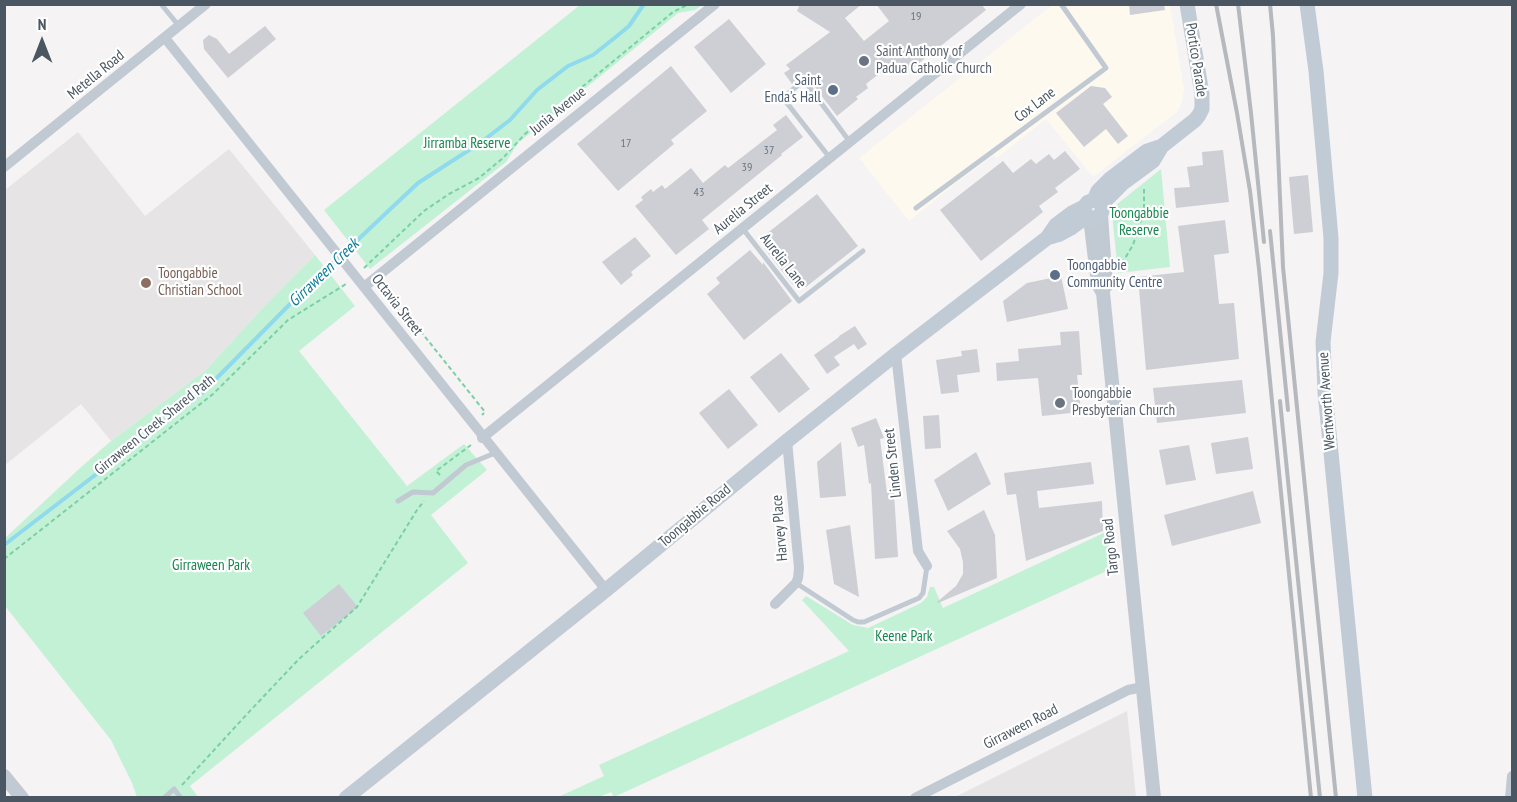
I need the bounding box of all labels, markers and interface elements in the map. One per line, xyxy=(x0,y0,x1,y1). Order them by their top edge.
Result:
house number: 19 xyxy=(911,10,921,24)
north arrow xyxy=(12,12,72,72)
text: N xyxy=(38,14,46,34)
street label: Portico Parade xyxy=(1181,22,1211,98)
place label: Saint Anthony of Padua Catholic Church xyxy=(876,43,992,78)
street label: Metella Road xyxy=(64,47,128,103)
marker: Saint Anthony of Padua Catholic Church xyxy=(857,54,871,68)
place label: Saint Enda's Hall xyxy=(764,72,821,107)
street label: Junia Avenue xyxy=(526,83,590,139)
marker: Saint Enda's Hall xyxy=(826,83,840,97)
street label: Cox Lane xyxy=(1011,84,1059,126)
park label: Jirramba Reserve xyxy=(424,135,510,153)
house number: 17 xyxy=(621,137,631,151)
house number: 37 xyxy=(764,144,774,158)
house number: 39 xyxy=(742,161,752,175)
street label: Aurelia Street xyxy=(710,180,776,238)
house number: 43 xyxy=(694,186,704,200)
park label: Toongabbie Reserve xyxy=(1109,205,1169,240)
street label: Aurelia Lane xyxy=(756,230,810,292)
water label: Girraween Creek xyxy=(285,235,363,311)
place label: Toongabbie Community Centre xyxy=(1067,257,1162,292)
place label: Toongabbie Christian School xyxy=(158,265,242,300)
marker: Toongabbie Community Centre xyxy=(1048,268,1062,282)
street label: Octavia Street xyxy=(367,271,427,339)
marker: Toongabbie Christian School xyxy=(139,276,153,290)
street label: Wentworth Avenue xyxy=(1315,352,1339,450)
street label: Girraween Creek Shared Path xyxy=(91,371,219,479)
place label: Toongabbie Presbyterian Church xyxy=(1072,385,1175,420)
marker: Toongabbie Presbyterian Church xyxy=(1053,396,1067,410)
street label: Linden Street xyxy=(880,427,906,499)
street label: Toongabbie Road xyxy=(655,481,735,551)
street label: Harvey Place xyxy=(768,494,792,562)
street label: Targo Road xyxy=(1099,518,1123,576)
park label: Girraween Park xyxy=(172,557,250,575)
park label: Keene Park xyxy=(875,628,933,646)
street label: Girraween Road xyxy=(981,701,1061,753)

